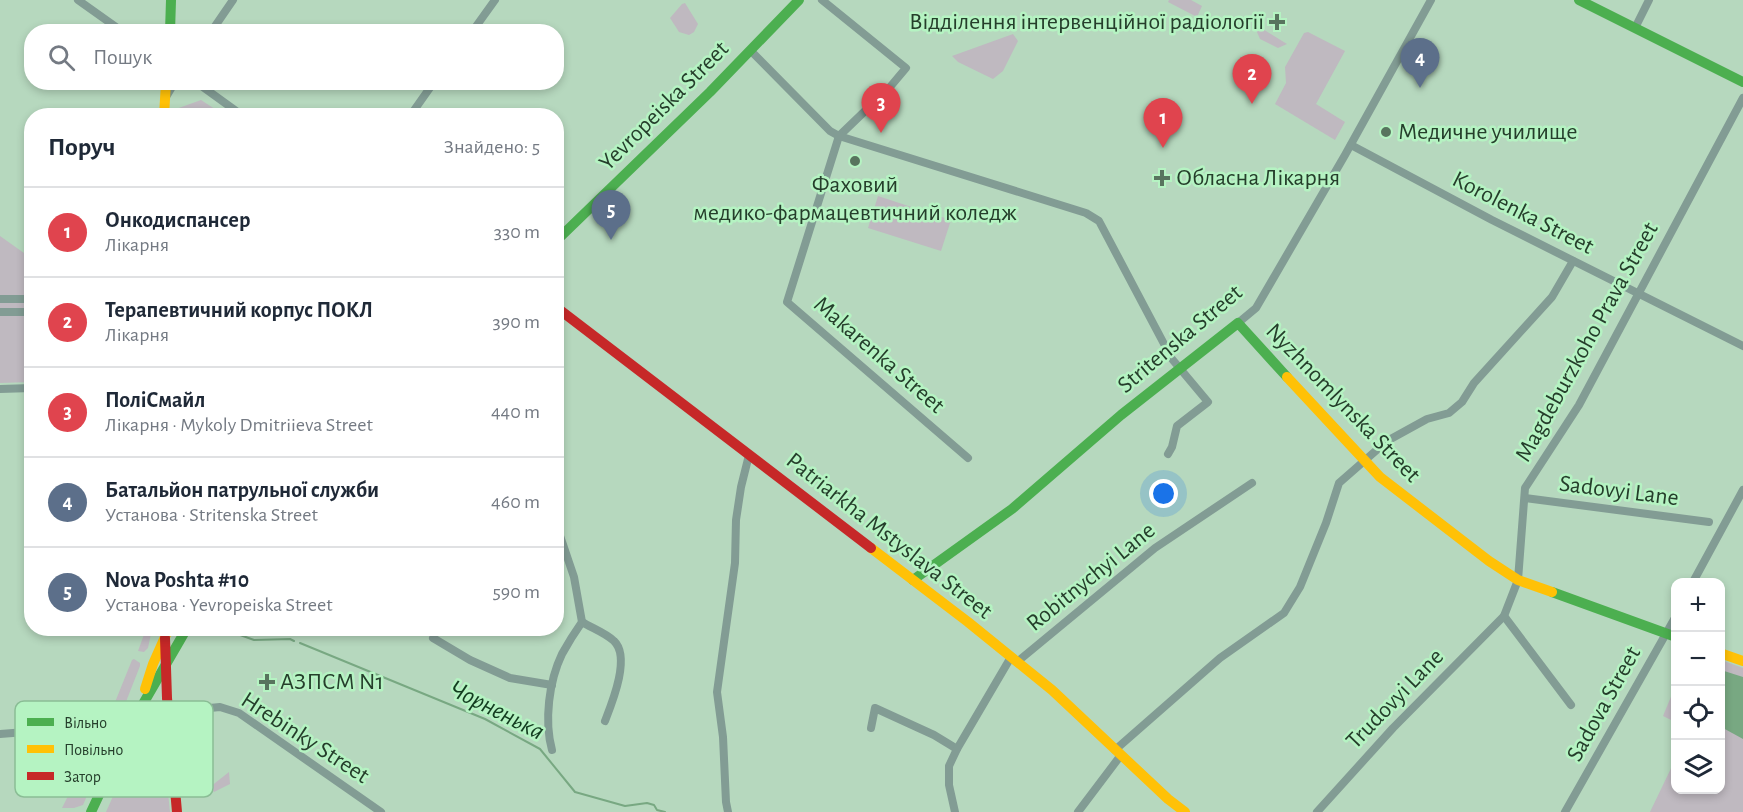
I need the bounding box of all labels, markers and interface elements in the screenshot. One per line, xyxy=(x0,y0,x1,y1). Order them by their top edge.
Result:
place label: Відділення інтервенційної радіології xyxy=(909,10,1264,34)
marker: Відділення інтервенційної радіології xyxy=(1268,13,1286,31)
search box xyxy=(24,24,564,90)
street label: Yevropeiska Street xyxy=(595,37,733,175)
pin: 4 xyxy=(1400,38,1440,88)
icon: search xyxy=(45,41,78,74)
text: Пошук xyxy=(93,46,152,68)
pin: 2 xyxy=(1232,54,1272,104)
pin: 3 xyxy=(862,84,900,133)
pin: 1 xyxy=(1144,98,1182,148)
place label: Медичне училище xyxy=(1398,120,1577,144)
marker: Медичне училище xyxy=(1379,125,1393,139)
text: Поруч xyxy=(48,134,115,160)
text: Знайдено: 5 xyxy=(444,137,540,157)
marker: Фаховий медико-фармацевтичний коледж xyxy=(848,154,862,168)
place label: Обласна Лікарня xyxy=(1176,166,1340,190)
street label: Korolenka Street xyxy=(1448,167,1598,259)
marker: Обласна Лікарня xyxy=(1153,169,1171,187)
place label: Фаховий медико-фармацевтичний коледж xyxy=(693,173,1017,225)
pin: 5 xyxy=(592,190,630,240)
text: Онкодиспансер xyxy=(105,209,250,231)
street label: Magdeburzkoho Prava Street xyxy=(1511,218,1663,466)
text: 1 xyxy=(64,222,71,242)
text: 330 m xyxy=(494,222,540,242)
text: Лікарня xyxy=(105,235,169,255)
street label: Stritenska Street xyxy=(1113,280,1247,398)
street label: Makarenka Street xyxy=(809,292,949,418)
text: Терапевтичний корпус ПОКЛ xyxy=(105,299,373,321)
text: 2 xyxy=(63,312,72,332)
text: 390 m xyxy=(493,312,540,332)
street label: Nyzhnomlynska Street xyxy=(1261,319,1425,487)
text: Лікарня xyxy=(105,325,169,345)
text: ПоліСмайл xyxy=(105,389,205,411)
text: 3 xyxy=(63,402,72,422)
text: 440 m xyxy=(491,402,540,422)
text: Лікарня · Mykoly Dmitriieva Street xyxy=(105,415,373,435)
street label: Patriarkha Mstyslava Street xyxy=(782,448,997,624)
street label: Sadovyi Lane xyxy=(1558,472,1680,510)
text: Батальйон патрульної служби xyxy=(105,479,379,501)
your location xyxy=(1149,479,1178,508)
text: 4 xyxy=(62,492,73,512)
text: 460 m xyxy=(491,492,540,512)
text: Установа · Stritenska Street xyxy=(105,505,318,525)
street label: Robitnychyi Lane xyxy=(1022,518,1160,636)
text: Nova Poshta #10 xyxy=(105,569,249,591)
map controls xyxy=(1671,578,1725,794)
button: + xyxy=(1671,578,1725,632)
text: 5 xyxy=(63,582,72,602)
text: 590 m xyxy=(492,582,540,602)
text: Установа · Yevropeiska Street xyxy=(105,595,333,615)
button: − xyxy=(1671,632,1725,686)
street label: Sadova Street xyxy=(1563,642,1645,765)
street label: Trudovyi Lane xyxy=(1342,644,1448,754)
place label: АЗПСМ N1 xyxy=(280,670,384,694)
marker: АЗПСМ N1 xyxy=(258,673,276,691)
water label: Чорненька xyxy=(446,675,548,745)
button: locate xyxy=(1671,686,1725,740)
street label: Hrebinky Street xyxy=(237,688,374,788)
legend xyxy=(15,701,213,797)
text: Вільно xyxy=(64,715,107,731)
button: layers xyxy=(1671,740,1725,794)
text: Повільно xyxy=(64,742,123,758)
text: Затор xyxy=(64,769,101,785)

